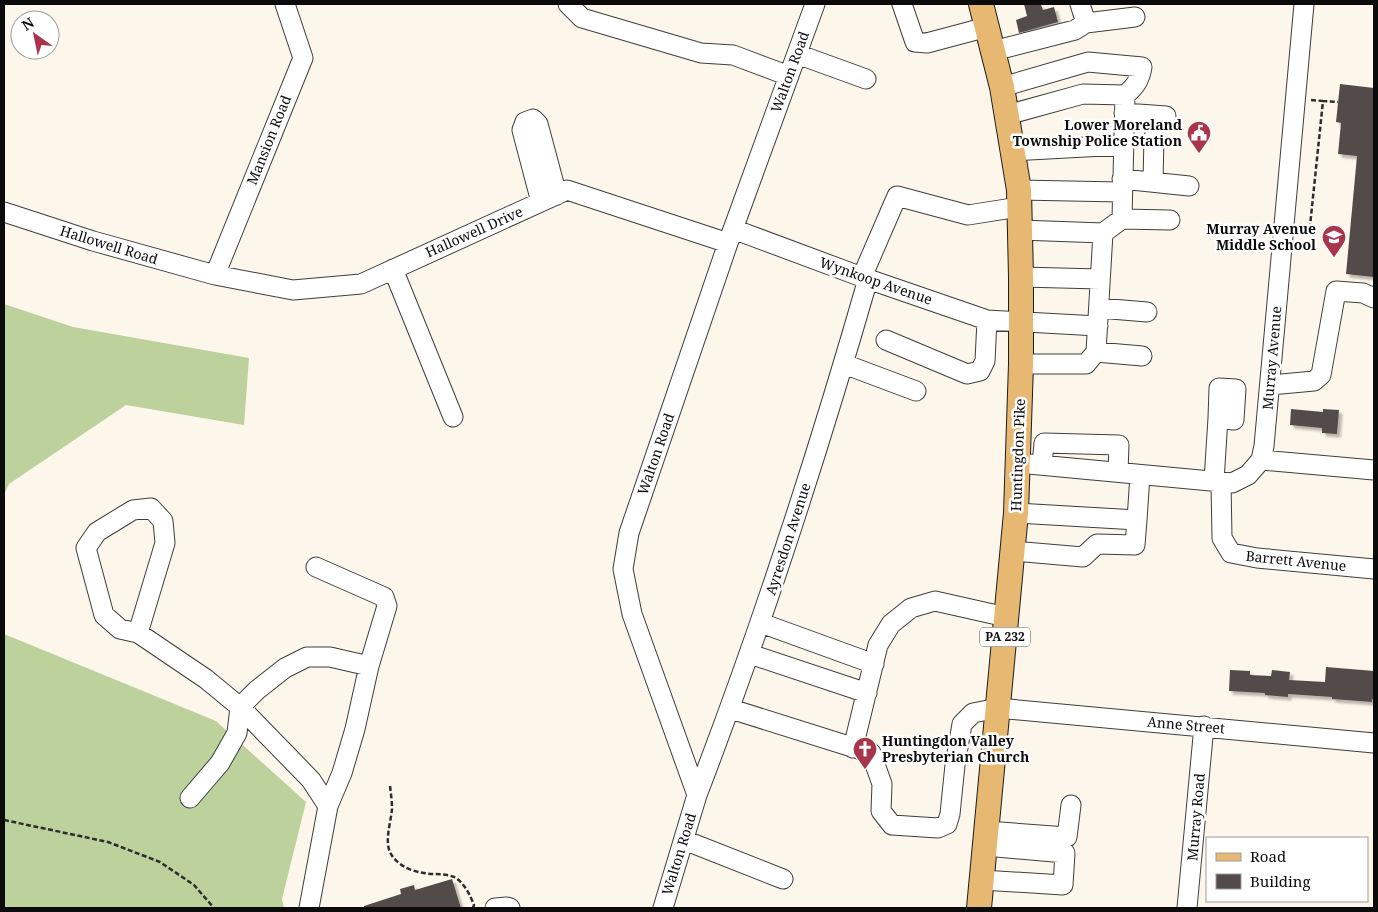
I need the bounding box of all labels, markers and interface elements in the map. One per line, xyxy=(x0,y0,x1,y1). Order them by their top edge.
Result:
north arrow xyxy=(10,10,60,60)
text: N xyxy=(18,13,37,35)
street label: Walton Road xyxy=(766,28,813,115)
street label: Mansion Road xyxy=(242,92,295,188)
place label: Lower Moreland Township Police Station xyxy=(1013,115,1182,150)
public building icon: Lower Moreland Township Police Station xyxy=(1186,120,1212,154)
street label: Hallowell Drive xyxy=(422,202,525,261)
place label: Murray Avenue Middle School xyxy=(1206,219,1316,254)
street label: Hallowell Road xyxy=(58,221,161,269)
school or university icon: Murray Avenue Middle School xyxy=(1321,224,1347,258)
street label: Wynkoop Avenue xyxy=(817,252,935,309)
street label: Murray Avenue xyxy=(1258,305,1286,411)
street label: Huntingdon Pike xyxy=(1006,398,1029,512)
street label: Walton Road xyxy=(633,410,679,497)
street label: Ayresdon Avenue xyxy=(760,480,815,597)
street label: Barrett Avenue xyxy=(1245,546,1347,575)
road number: PA 232 xyxy=(980,628,1030,646)
street label: Anne Street xyxy=(1146,712,1226,737)
place label: Huntingdon Valley Presbyterian Church xyxy=(882,731,1029,766)
church icon: Huntingdon Valley Presbyterian Church xyxy=(852,736,878,770)
street label: Murray Road xyxy=(1182,772,1209,862)
street label: Walton Road xyxy=(657,810,700,897)
legend xyxy=(1206,837,1368,902)
text: Road xyxy=(1250,846,1286,866)
text: Building xyxy=(1250,871,1311,891)

